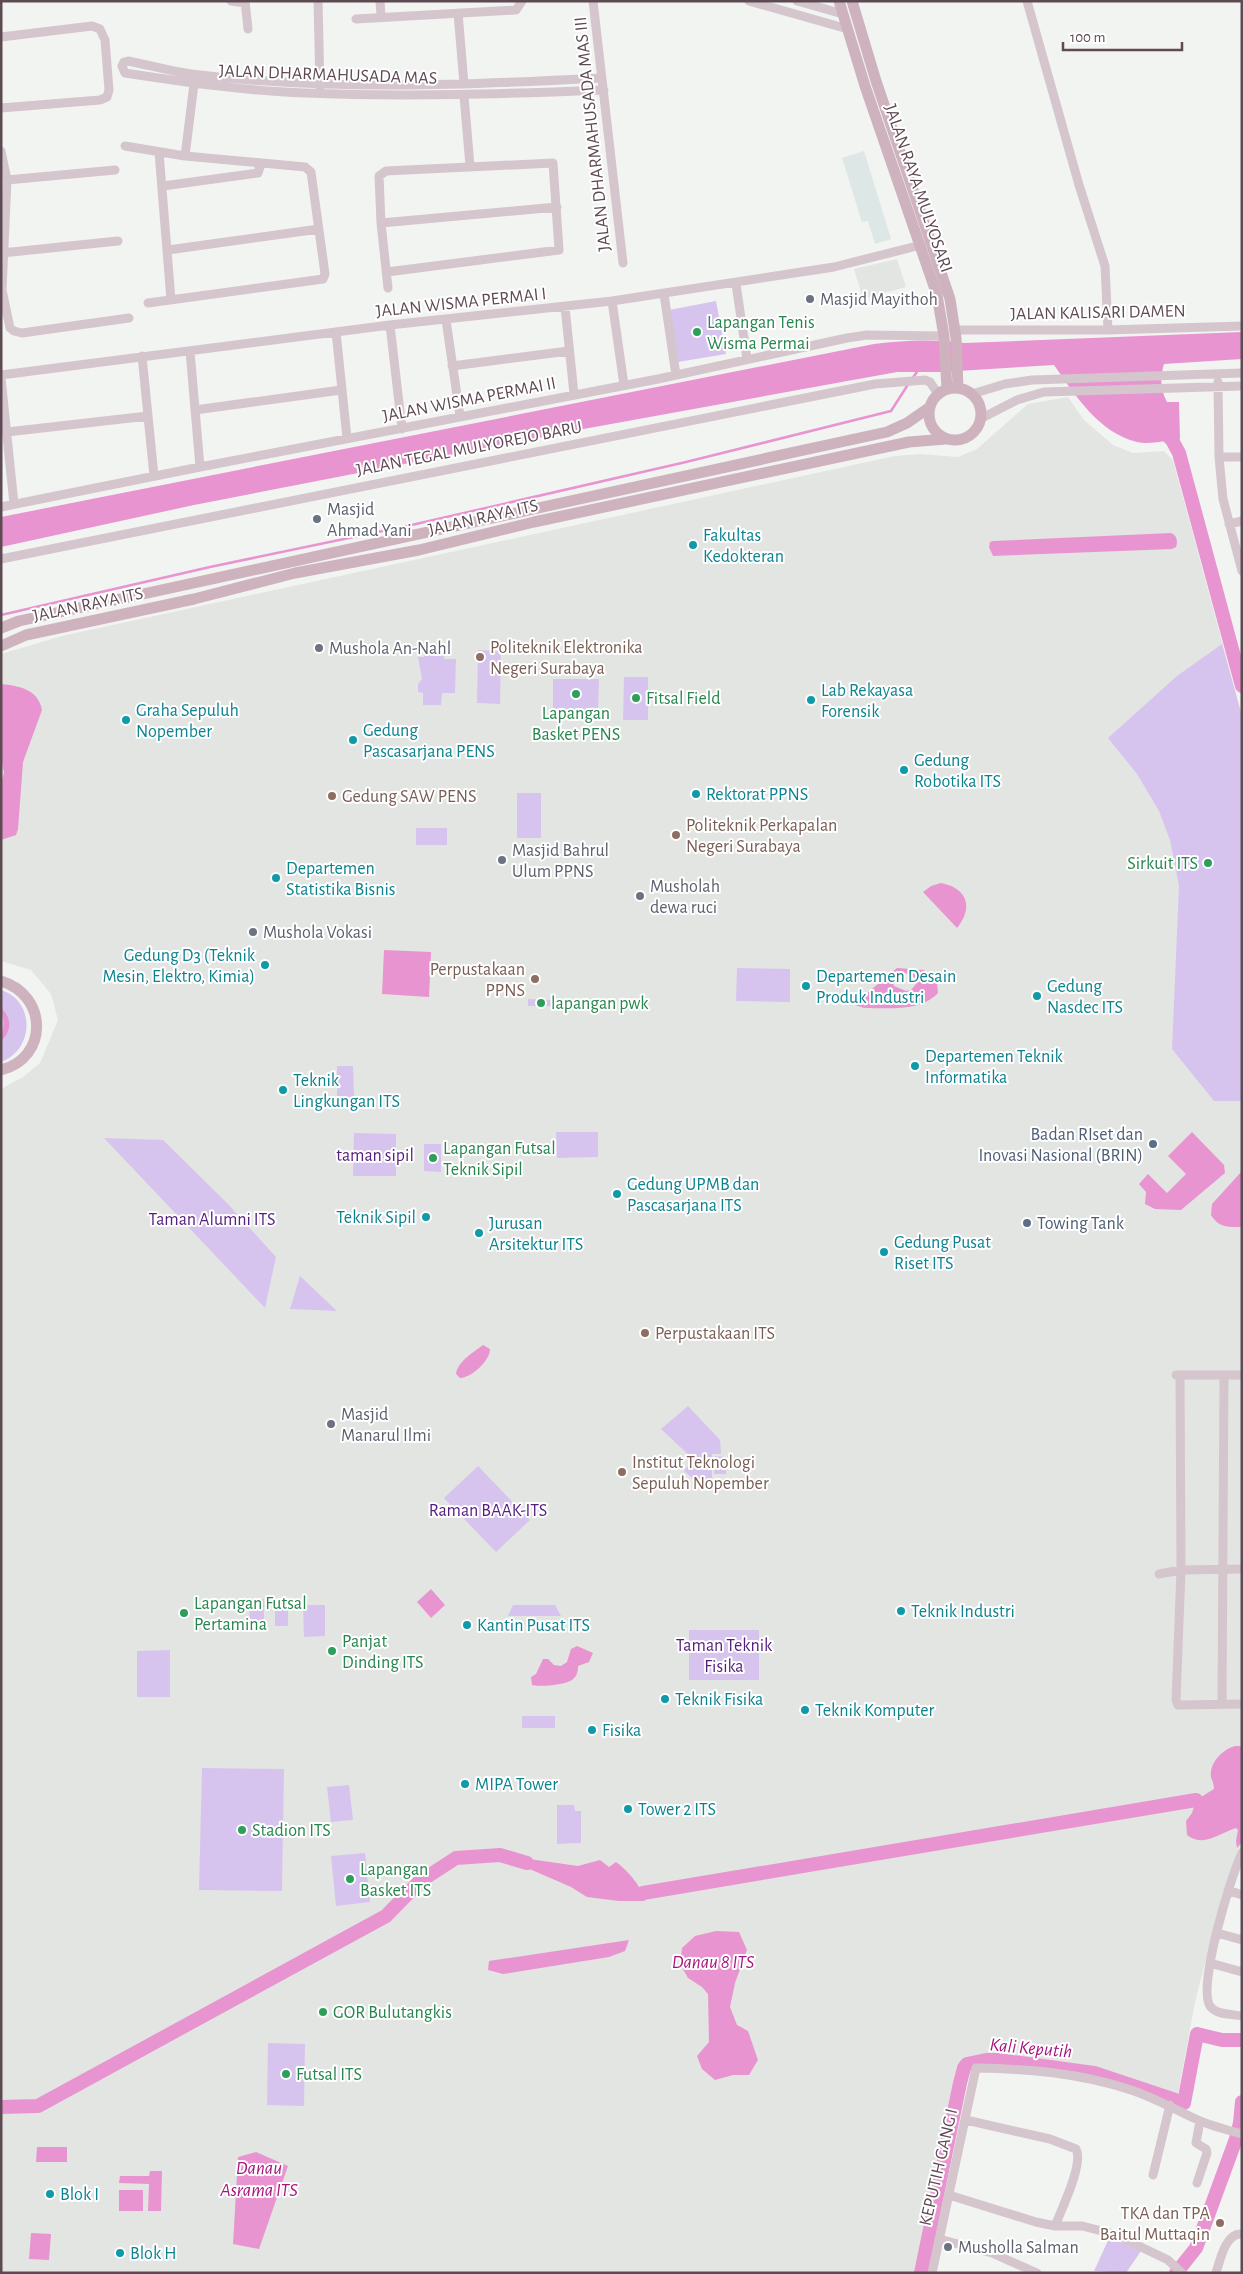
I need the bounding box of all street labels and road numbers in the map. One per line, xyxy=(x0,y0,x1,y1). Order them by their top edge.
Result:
street label: JALAN DHARMAHUSADA MAS III xyxy=(572,16,614,252)
street label: JALAN DHARMAHUSADA MAS xyxy=(219,62,437,88)
street label: JALAN RAYA MULYOSARI xyxy=(881,102,955,275)
street label: JALAN WISMA PERMAI I xyxy=(375,285,547,321)
street label: JALAN KALISARI DAMEN xyxy=(1010,302,1186,324)
street label: JALAN WISMA PERMAI II xyxy=(381,374,557,426)
street label: JALAN TEGAL MULYOREJO BARU xyxy=(355,418,584,480)
street label: JALAN RAYA ITS xyxy=(426,497,540,539)
street label: JALAN RAYA ITS xyxy=(31,585,145,625)
street label: KEPUTIH GANG I xyxy=(917,2107,961,2228)

